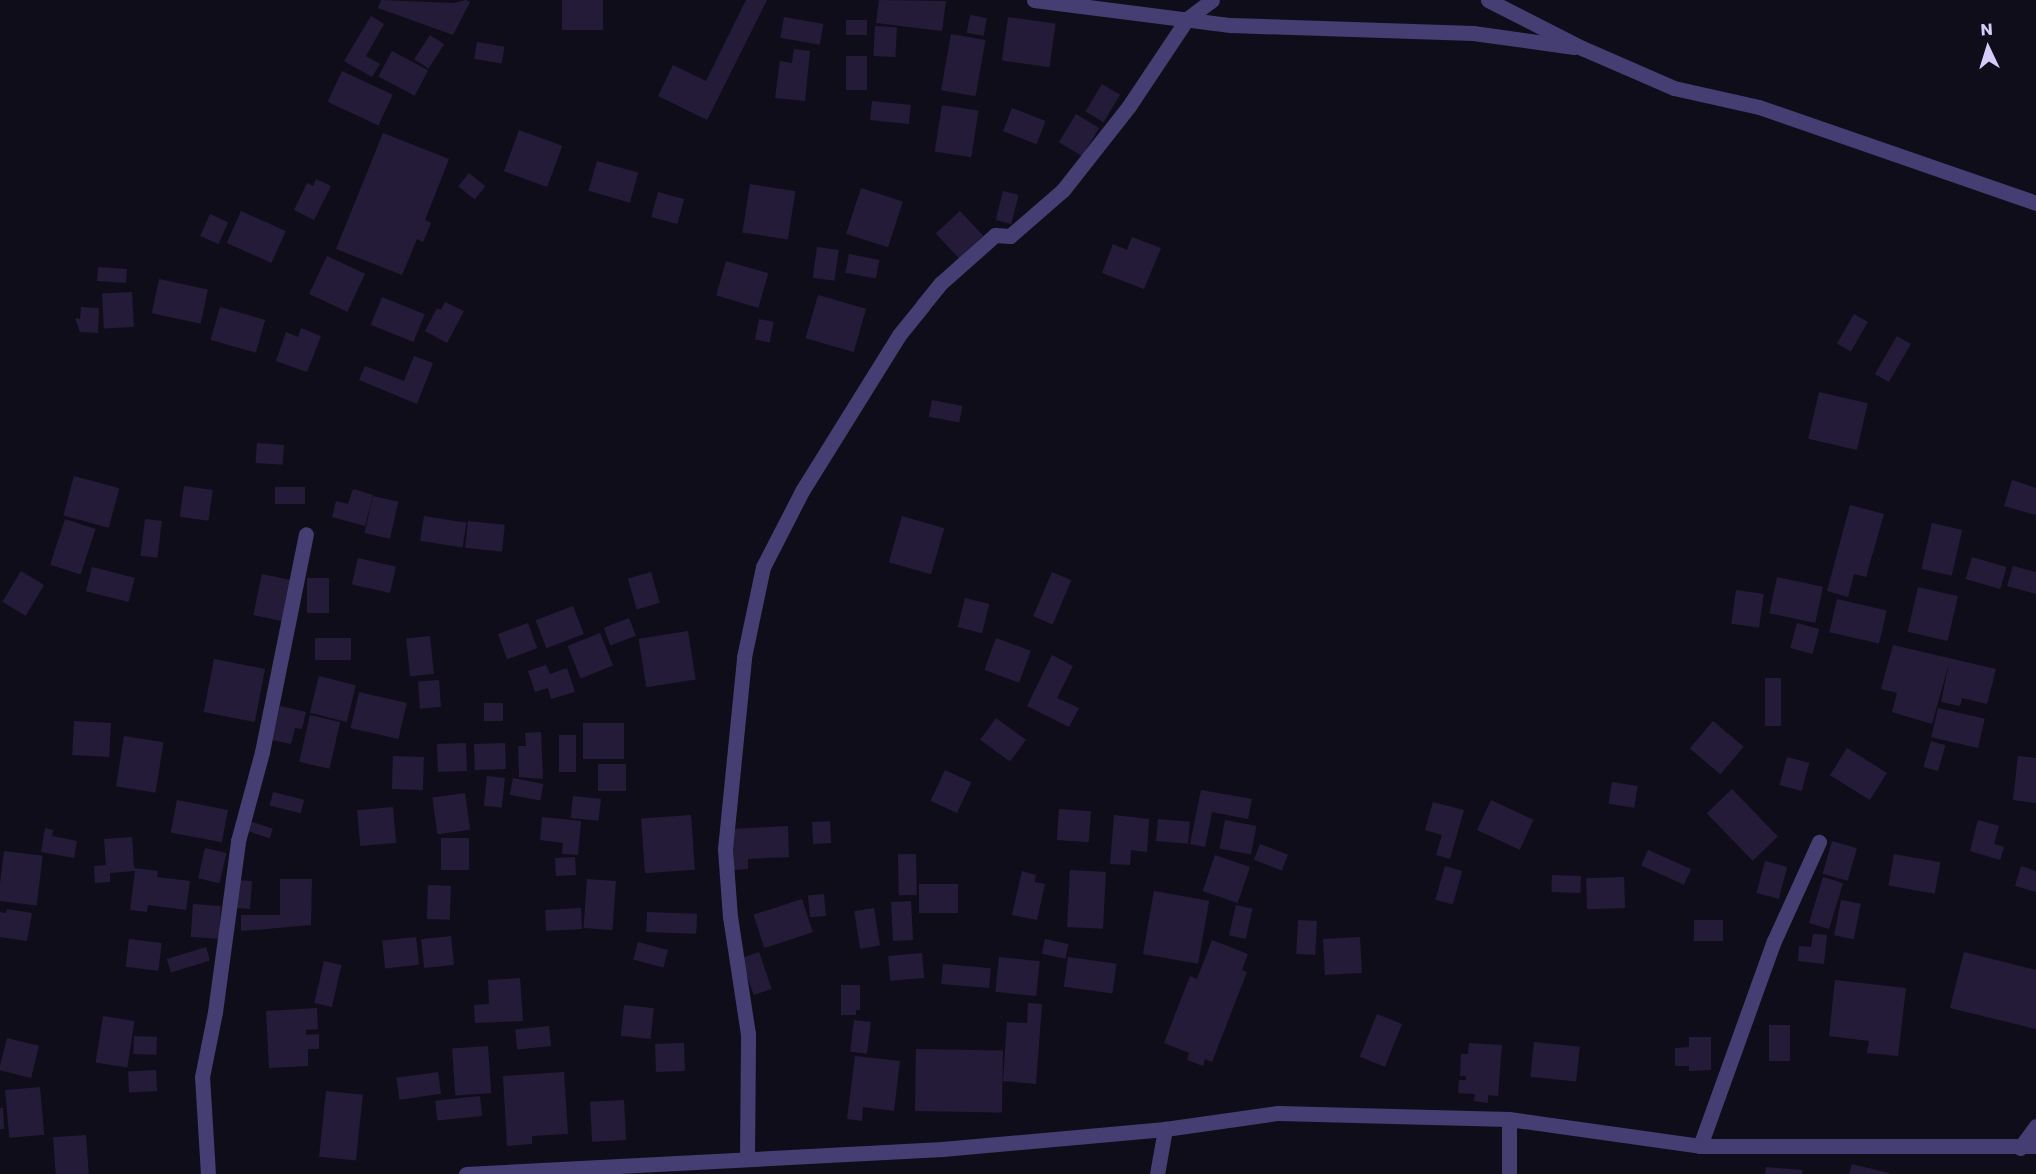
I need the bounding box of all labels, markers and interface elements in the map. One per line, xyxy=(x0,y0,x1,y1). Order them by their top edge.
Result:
north arrow xyxy=(1958,18,2018,78)
text: N xyxy=(1980,18,1994,41)

